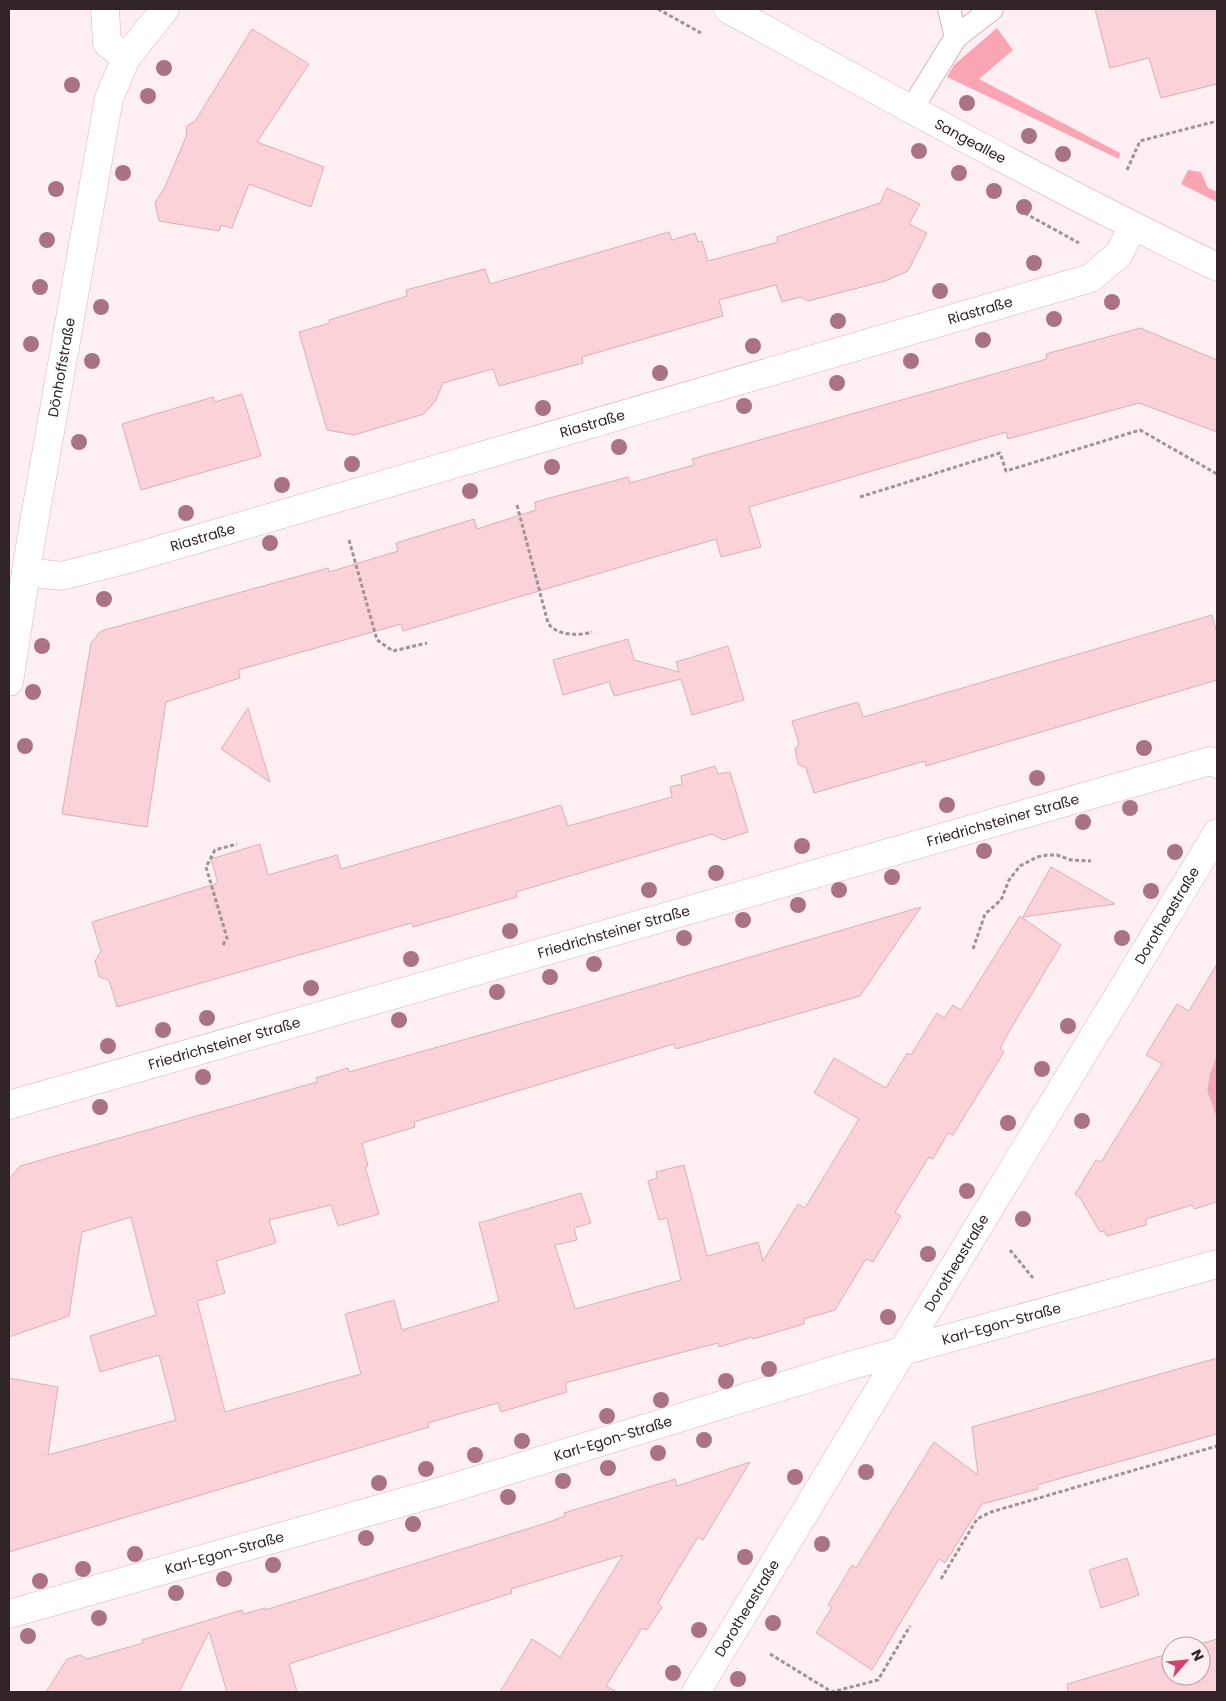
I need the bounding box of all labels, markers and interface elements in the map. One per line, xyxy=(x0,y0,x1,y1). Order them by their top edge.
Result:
street label: Sangeallee xyxy=(931,114,1010,168)
street label: Riastraße xyxy=(945,291,1015,329)
street label: Dönhoffstraße xyxy=(43,316,80,419)
street label: Riastraße xyxy=(557,405,627,443)
street label: Riastraße xyxy=(168,518,238,556)
street label: Friedrichsteiner Straße xyxy=(924,789,1082,851)
street label: Dorotheastraße xyxy=(1130,863,1204,968)
street label: Friedrichsteiner Straße xyxy=(535,900,692,963)
street label: Friedrichsteiner Straße xyxy=(146,1012,303,1075)
street label: Dorotheastraße xyxy=(919,1210,994,1315)
street label: Karl-Egon-Straße xyxy=(939,1298,1064,1350)
street label: Karl-Egon-Straße xyxy=(551,1411,675,1466)
street label: Karl-Egon-Straße xyxy=(163,1526,287,1579)
street label: Dorotheastraße xyxy=(710,1555,784,1661)
north arrow xyxy=(1161,1636,1211,1686)
text: N xyxy=(1186,1646,1209,1664)

